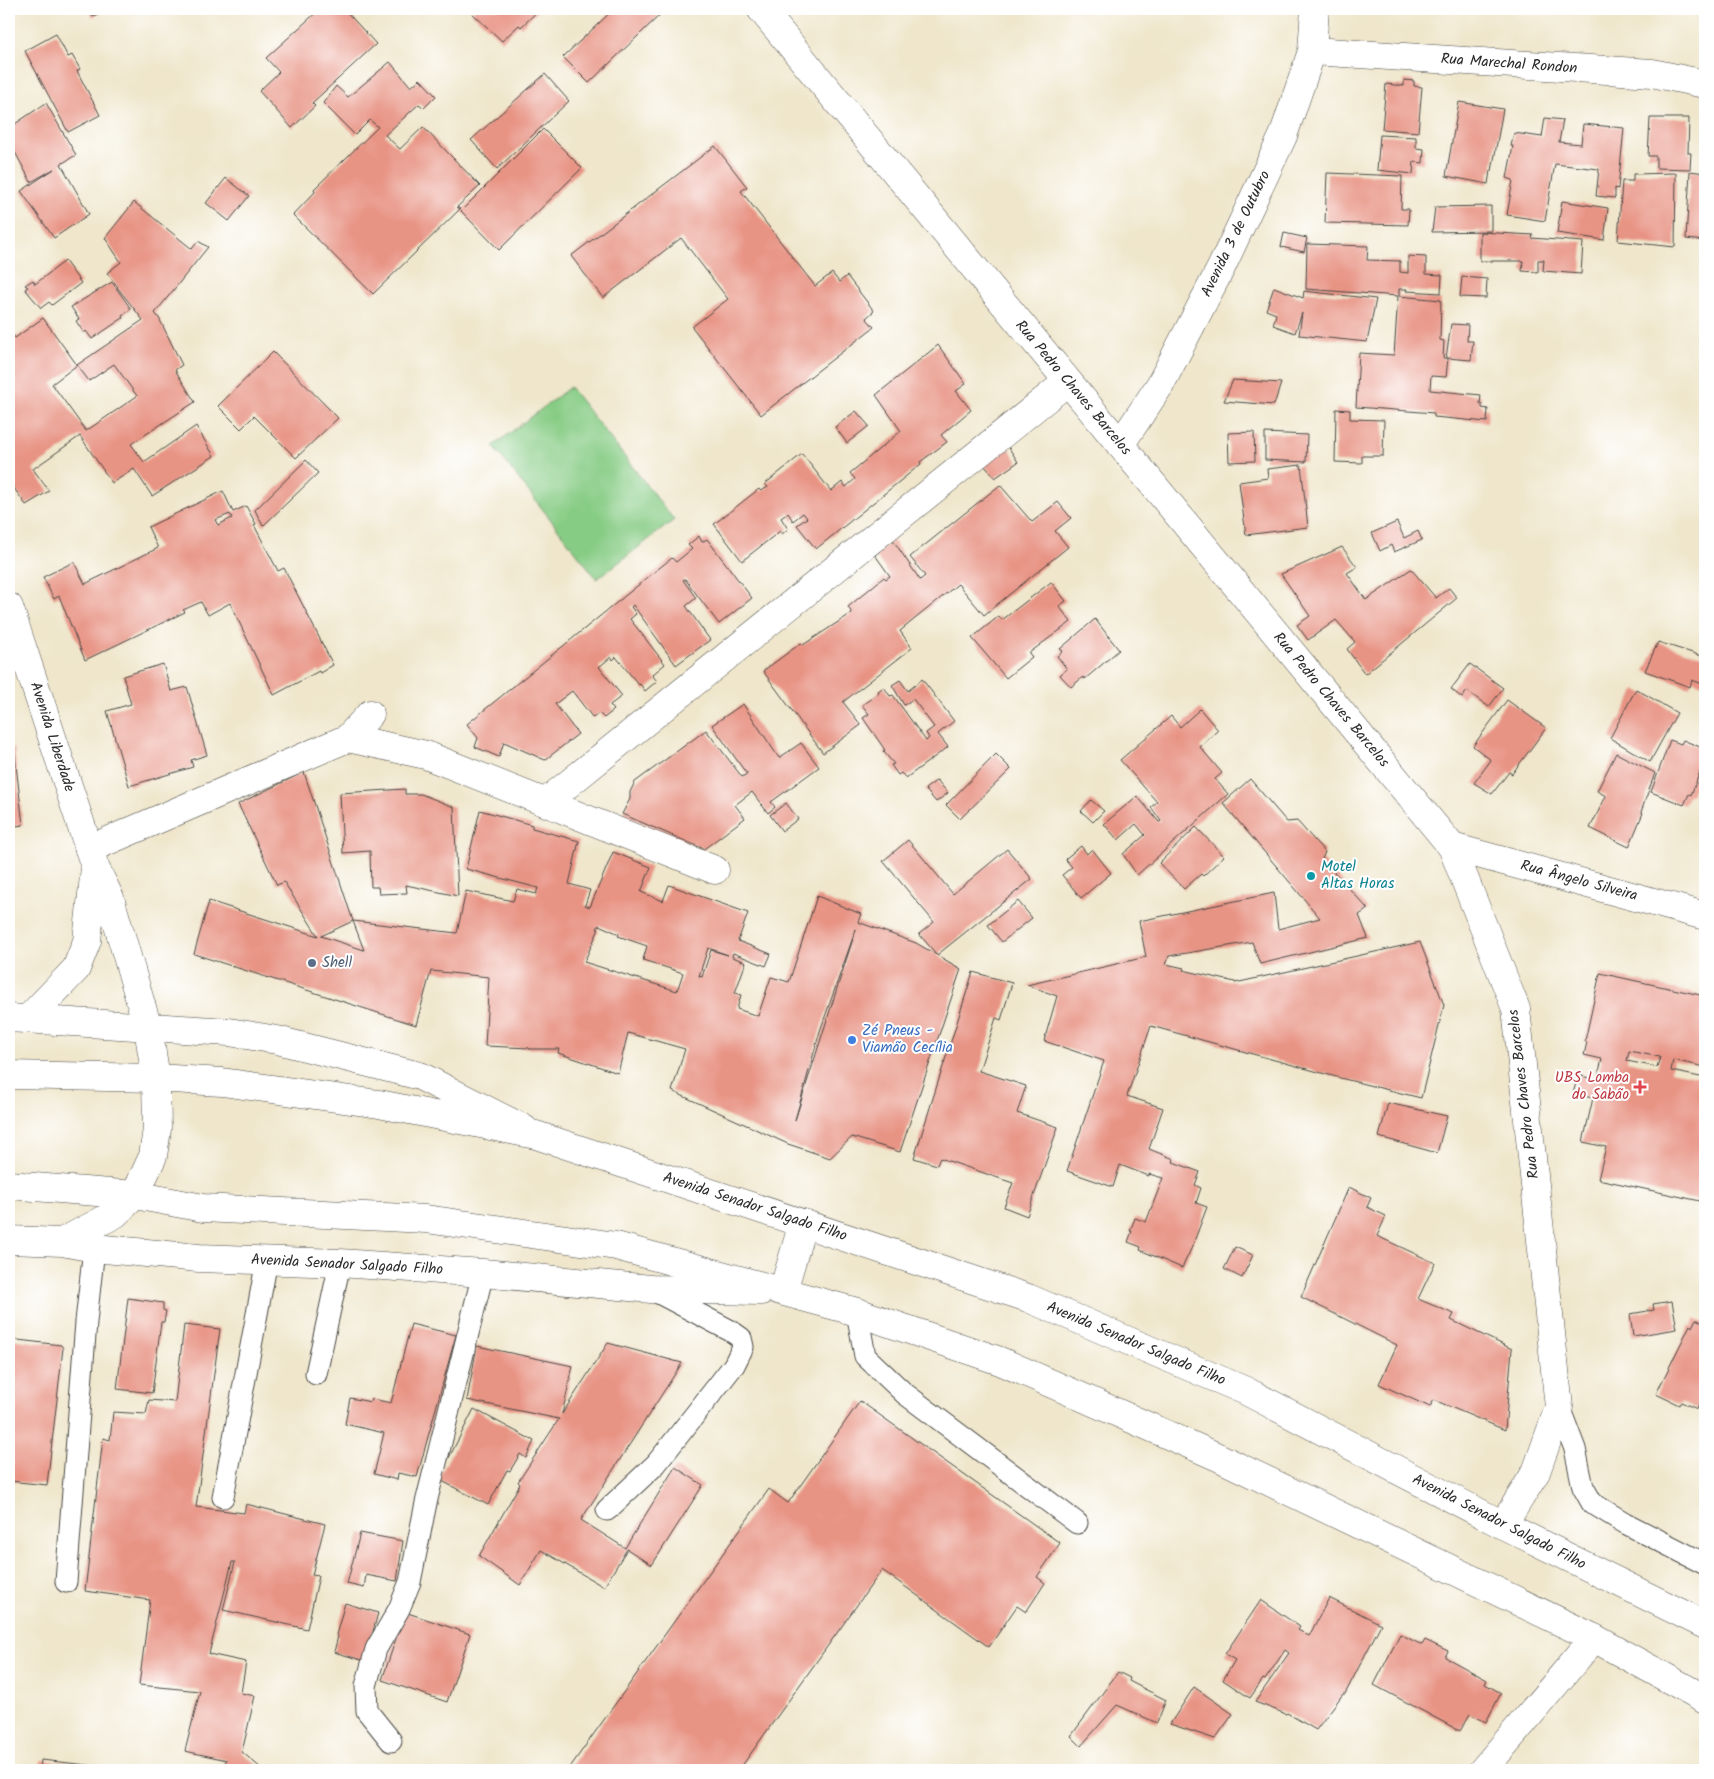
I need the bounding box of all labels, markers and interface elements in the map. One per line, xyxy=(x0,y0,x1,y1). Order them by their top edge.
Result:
street label: Rua Marechal Rondon xyxy=(1440,47,1578,81)
street label: Avenida 3 de Outubro xyxy=(1195,166,1277,301)
street label: Rua Pedro Chaves Barcelos xyxy=(1009,315,1137,462)
street label: Rua Pedro Chaves Barcelos xyxy=(1267,627,1395,774)
street label: Avenida Liberdade xyxy=(23,679,81,795)
street label: Rua Ângelo Silveira xyxy=(1518,854,1640,908)
place label: Motel Altas Horas xyxy=(1321,855,1395,896)
marker: Motel Altas Horas xyxy=(1305,870,1317,882)
place label: Shell xyxy=(322,951,352,975)
marker: Shell xyxy=(306,957,318,969)
street label: Rua Pedro Chaves Barcelos xyxy=(1502,1007,1546,1180)
place label: Zé Pneus - Viamão Cecília xyxy=(862,1019,953,1060)
marker: Zé Pneus - Viamão Cecília xyxy=(846,1034,858,1046)
place label: UBS Lomba do Sabão xyxy=(1555,1066,1629,1107)
marker: UBS Lomba do Sabão xyxy=(1633,1080,1647,1094)
street label: Avenida Senador Salgado Filho xyxy=(660,1166,850,1248)
street label: Avenida Senador Salgado Filho xyxy=(250,1248,444,1282)
street label: Avenida Senador Salgado Filho xyxy=(1043,1295,1229,1393)
street label: Avenida Senador Salgado Filho xyxy=(1408,1468,1590,1576)

